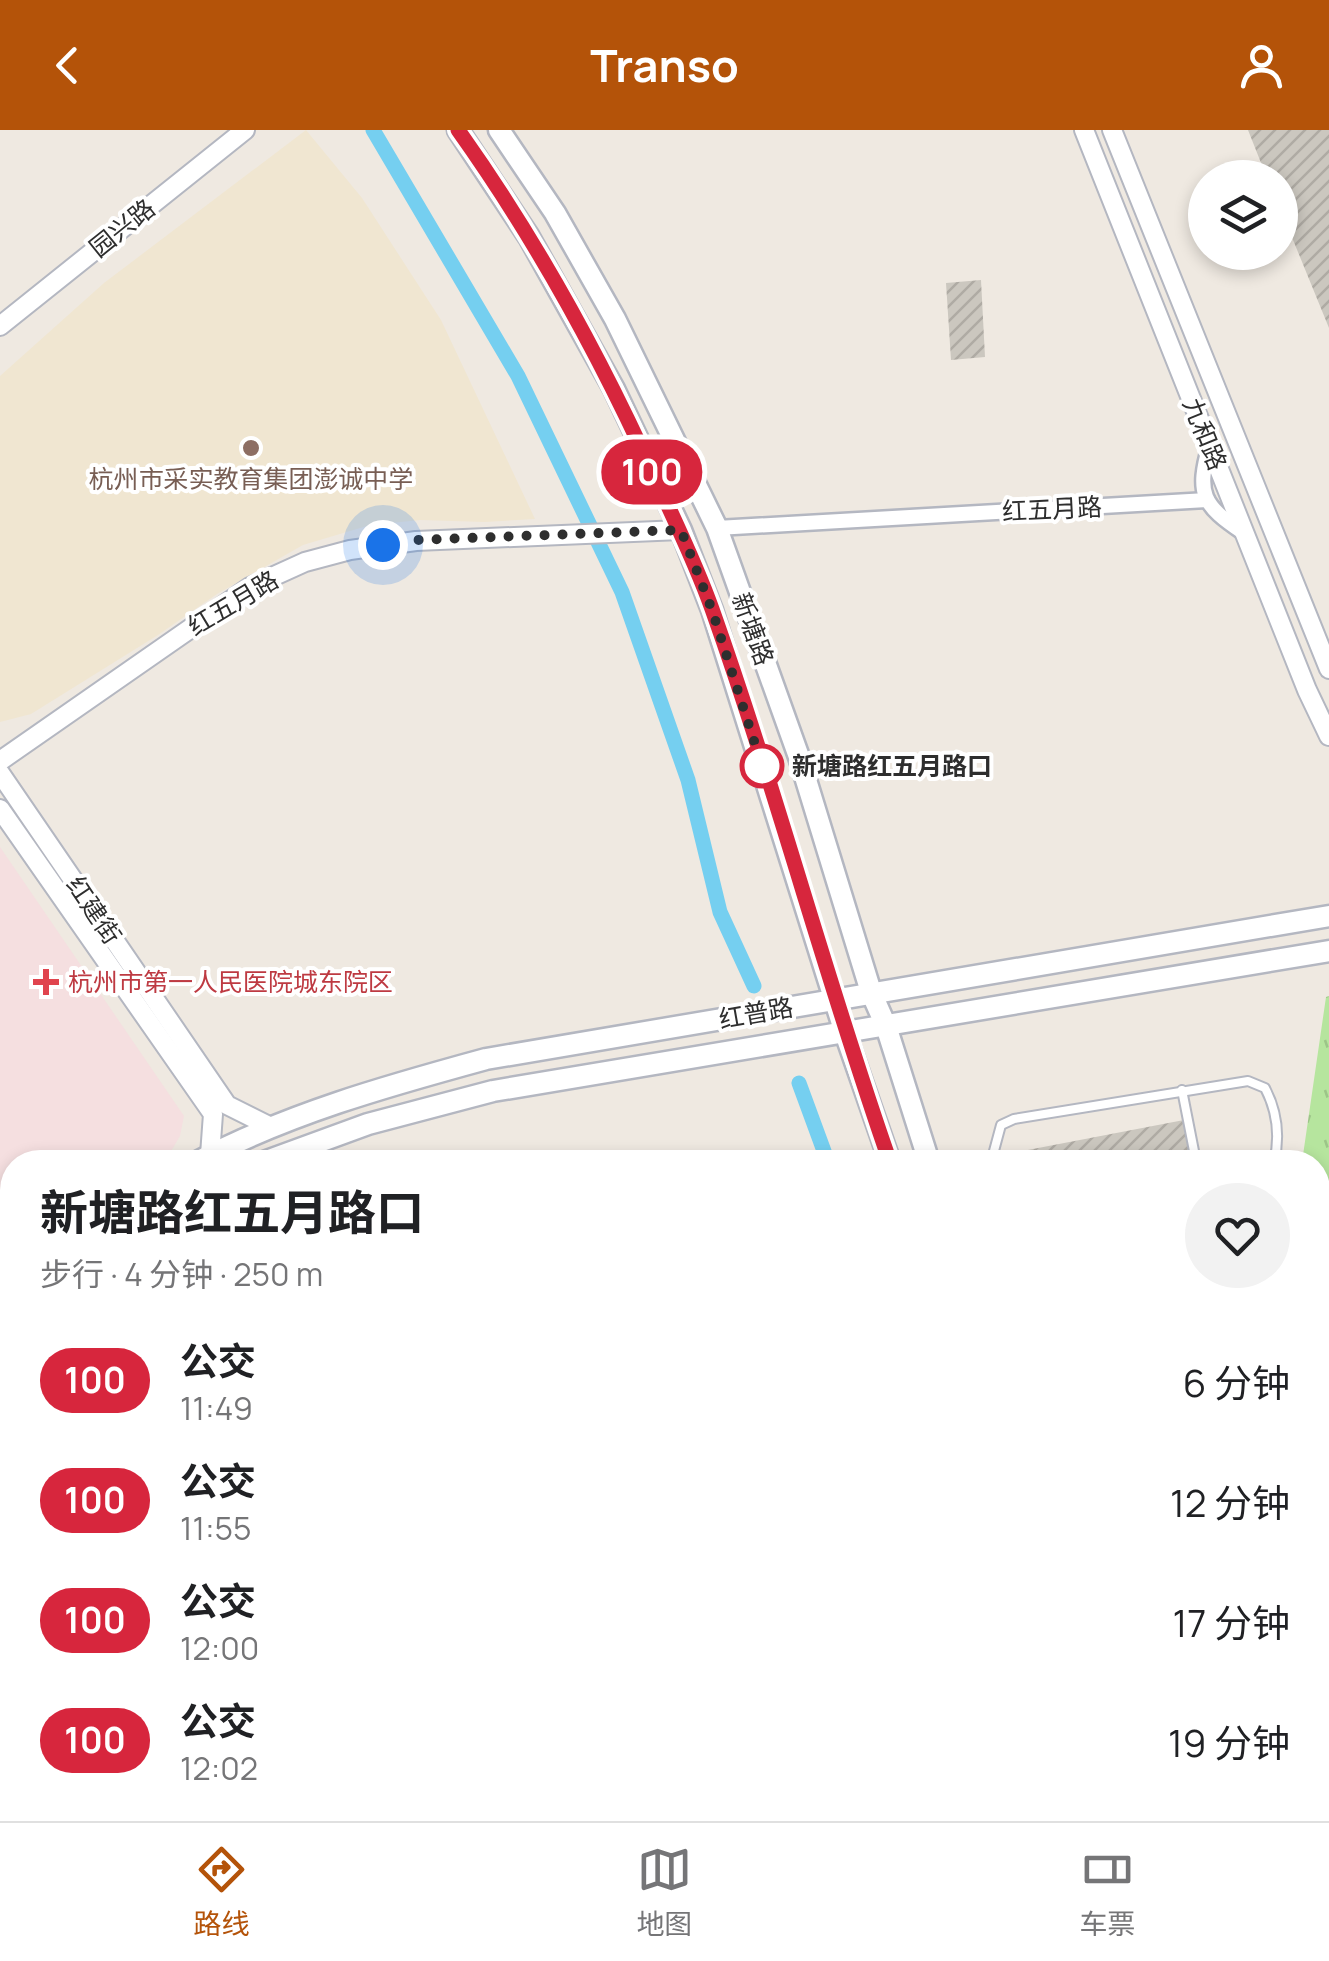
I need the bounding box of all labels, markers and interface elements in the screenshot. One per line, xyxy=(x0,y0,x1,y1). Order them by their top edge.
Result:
text: Transo xyxy=(590,34,739,96)
icon: back xyxy=(40,38,95,93)
icon: person xyxy=(1234,38,1289,93)
map controls xyxy=(1188,160,1298,270)
button: layers xyxy=(1188,160,1298,270)
street label: 园兴路 xyxy=(82,190,162,265)
street label: 九和路 xyxy=(1175,392,1236,475)
marker: 杭州市采实教育集团澎诚中学 xyxy=(240,437,262,459)
line badge: 100 xyxy=(594,440,710,504)
text: 100 xyxy=(621,448,683,496)
place label: 杭州市采实教育集团澎诚中学 xyxy=(88,461,414,496)
street label: 红五月路 xyxy=(1001,488,1103,529)
your location xyxy=(358,520,408,570)
street label: 红五月路 xyxy=(181,562,285,643)
street label: 新塘路 xyxy=(724,588,783,670)
marker: 新塘路红五月路口 xyxy=(741,745,783,787)
place label: 新塘路红五月路口 xyxy=(792,748,992,783)
street label: 红建街 xyxy=(59,869,130,951)
place label: 杭州市第一人民医院城东院区 xyxy=(68,964,393,999)
marker: 杭州市第一人民医院城东院区 xyxy=(33,969,59,995)
street label: 红普路 xyxy=(716,989,796,1036)
text: 新塘路红五月路口 xyxy=(40,1179,424,1244)
button: heart xyxy=(1185,1183,1290,1288)
text: 步行 · 4 分钟 · 250 m xyxy=(40,1252,323,1296)
text: 公交 xyxy=(180,1334,256,1386)
text: 100 xyxy=(64,1356,126,1404)
text: 6 分钟 xyxy=(1183,1356,1290,1408)
text: 11:49 xyxy=(180,1386,253,1430)
text: 公交 xyxy=(180,1454,256,1506)
text: 100 xyxy=(64,1476,126,1524)
text: 12 分钟 xyxy=(1170,1476,1290,1528)
text: 11:55 xyxy=(180,1506,252,1550)
text: 公交 xyxy=(180,1574,256,1626)
text: 100 xyxy=(64,1596,126,1644)
text: 17 分钟 xyxy=(1173,1596,1290,1648)
text: 12:00 xyxy=(180,1626,259,1670)
text: 公交 xyxy=(180,1694,256,1746)
text: 100 xyxy=(64,1716,126,1764)
text: 19 分钟 xyxy=(1168,1716,1290,1768)
text: 12:02 xyxy=(180,1746,258,1790)
tab: 路线 xyxy=(193,1842,250,1942)
tab: 地图 xyxy=(636,1842,693,1942)
tab: 车票 xyxy=(1079,1842,1136,1942)

